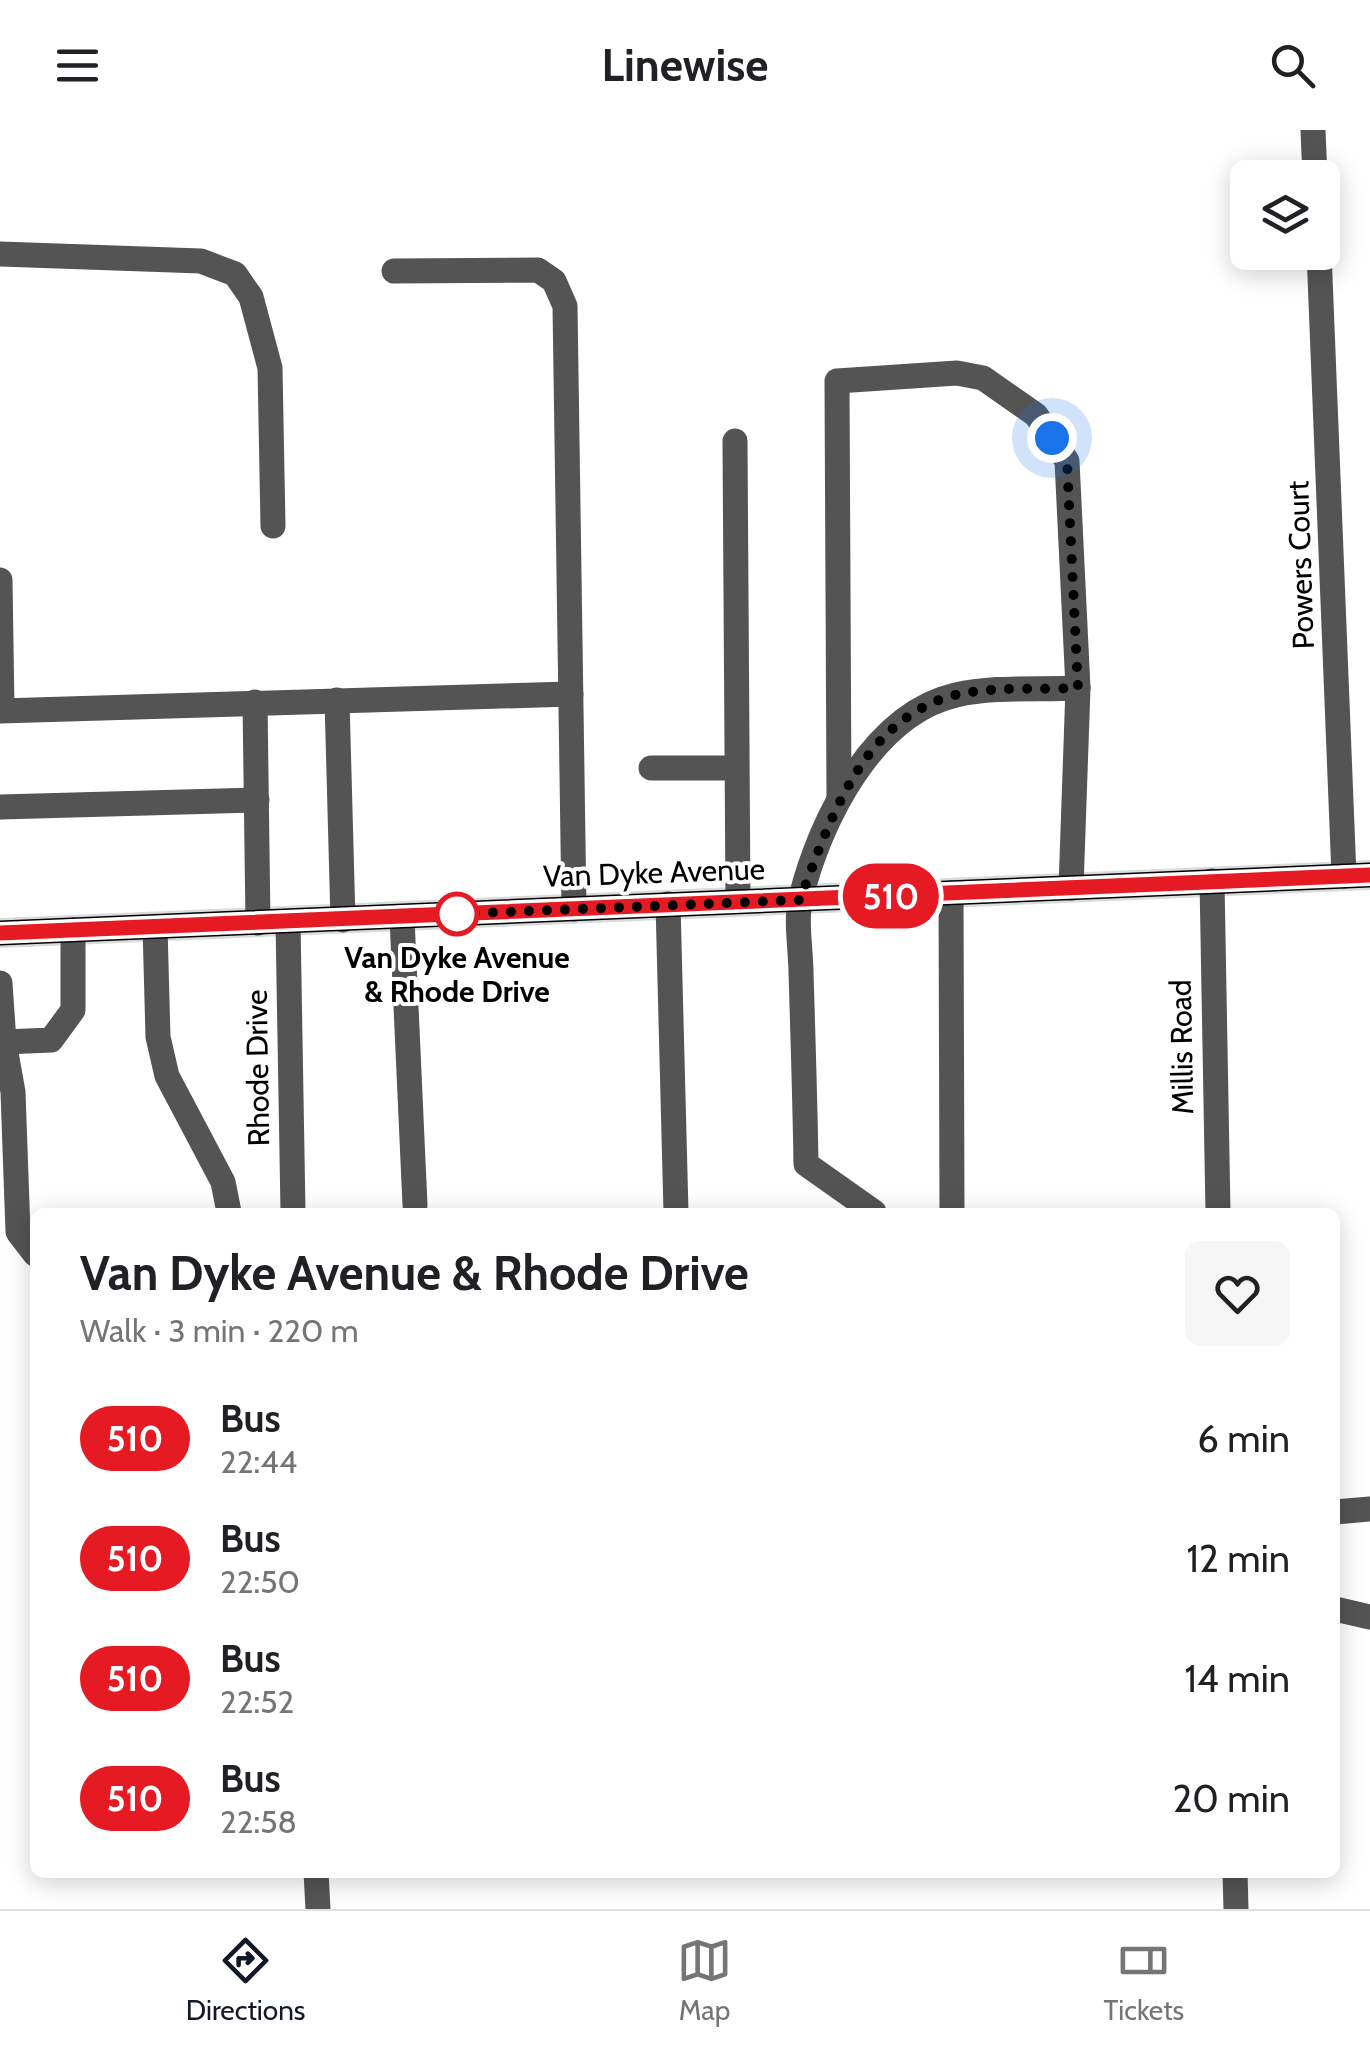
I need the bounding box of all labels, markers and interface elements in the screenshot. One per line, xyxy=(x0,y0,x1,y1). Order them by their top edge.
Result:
icon: menu xyxy=(50,38,105,93)
text: Linewise xyxy=(602,38,769,92)
icon: search xyxy=(1265,38,1320,93)
map controls xyxy=(1230,160,1340,270)
button: layers xyxy=(1230,160,1340,270)
your location xyxy=(1027,413,1077,463)
street label: Powers Court xyxy=(1279,480,1322,650)
street label: Van Dyke Avenue xyxy=(542,850,766,895)
line badge: 510 xyxy=(834,864,948,928)
text: 510 xyxy=(863,875,919,918)
marker: Van Dyke Avenue & Rhode Drive xyxy=(436,893,478,935)
place label: Van Dyke Avenue & Rhode Drive xyxy=(344,939,570,1010)
street label: Millis Road xyxy=(1162,979,1201,1115)
street label: Rhode Drive xyxy=(238,989,277,1147)
button: heart xyxy=(1185,1241,1290,1346)
text: Van Dyke Avenue & Rhode Drive xyxy=(80,1244,749,1302)
text: Walk · 3 min · 220 m xyxy=(80,1311,359,1350)
text: Bus xyxy=(220,1395,281,1442)
text: 6 min xyxy=(1197,1415,1290,1462)
text: 510 xyxy=(107,1417,163,1460)
text: 22:44 xyxy=(220,1442,297,1481)
text: Bus xyxy=(220,1515,281,1562)
text: 12 min xyxy=(1187,1535,1290,1582)
text: 510 xyxy=(107,1537,163,1580)
text: 22:50 xyxy=(220,1562,300,1601)
text: Bus xyxy=(220,1635,281,1682)
text: 14 min xyxy=(1184,1655,1290,1702)
text: 510 xyxy=(107,1657,163,1700)
text: 22:52 xyxy=(220,1682,294,1721)
text: Bus xyxy=(220,1755,281,1802)
text: 20 min xyxy=(1172,1775,1290,1822)
text: 510 xyxy=(107,1777,163,1820)
text: 22:58 xyxy=(220,1802,297,1841)
tab: Directions xyxy=(186,1933,305,2027)
tab: Map xyxy=(677,1933,732,2027)
tab: Tickets xyxy=(1104,1933,1184,2027)

